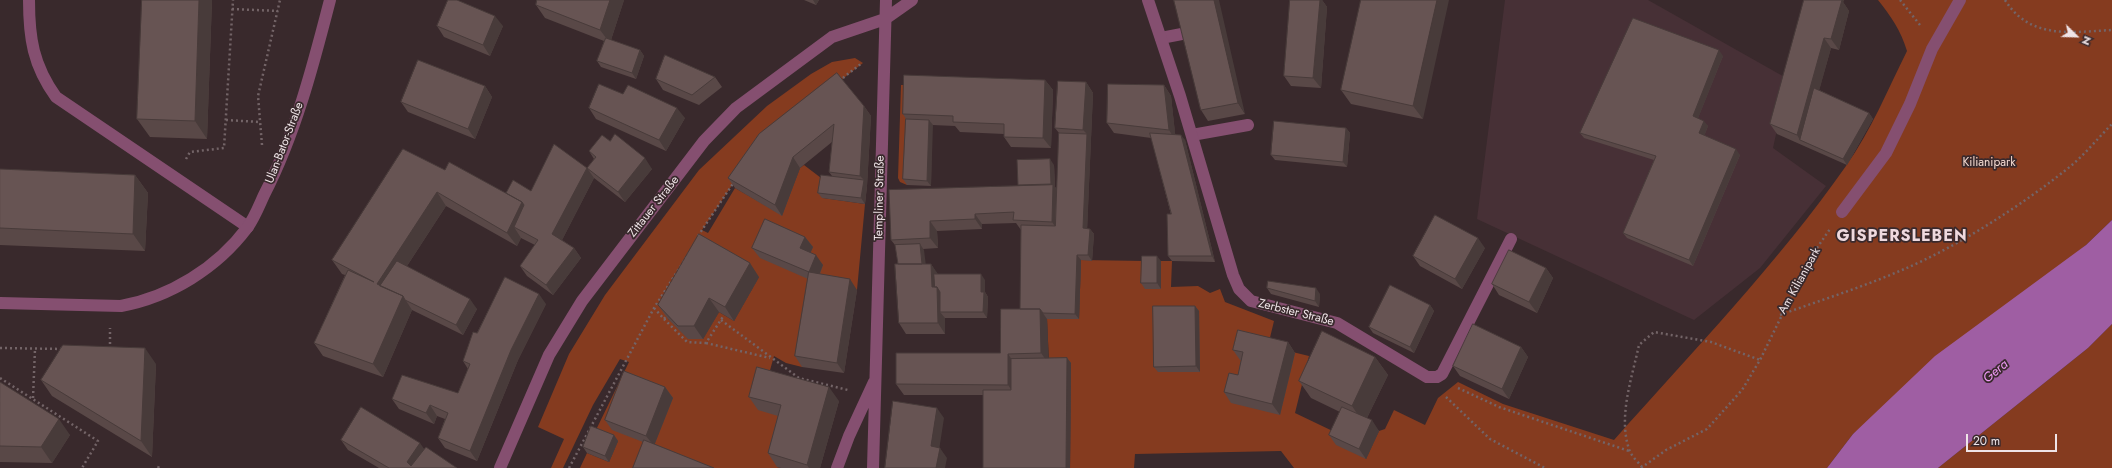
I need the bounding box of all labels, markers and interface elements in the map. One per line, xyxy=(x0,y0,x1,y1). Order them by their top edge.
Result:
north arrow xyxy=(2056,16,2096,56)
text: N xyxy=(2078,34,2096,48)
street label: Ulan-Bator-Straße xyxy=(263,100,307,186)
street label: Templiner Straße xyxy=(872,155,888,241)
park label: Kilianipark xyxy=(1963,156,2015,170)
street label: Zittauer Straße xyxy=(626,174,682,240)
district label: GISPERSLEBEN xyxy=(1836,227,1968,247)
street label: Am Kilianipark xyxy=(1776,245,1824,317)
street label: Zerbster Straße xyxy=(1257,297,1335,329)
water label: Gera xyxy=(1980,357,2012,387)
scale bar xyxy=(1968,426,2059,452)
text: 20 m xyxy=(1973,432,2000,450)

